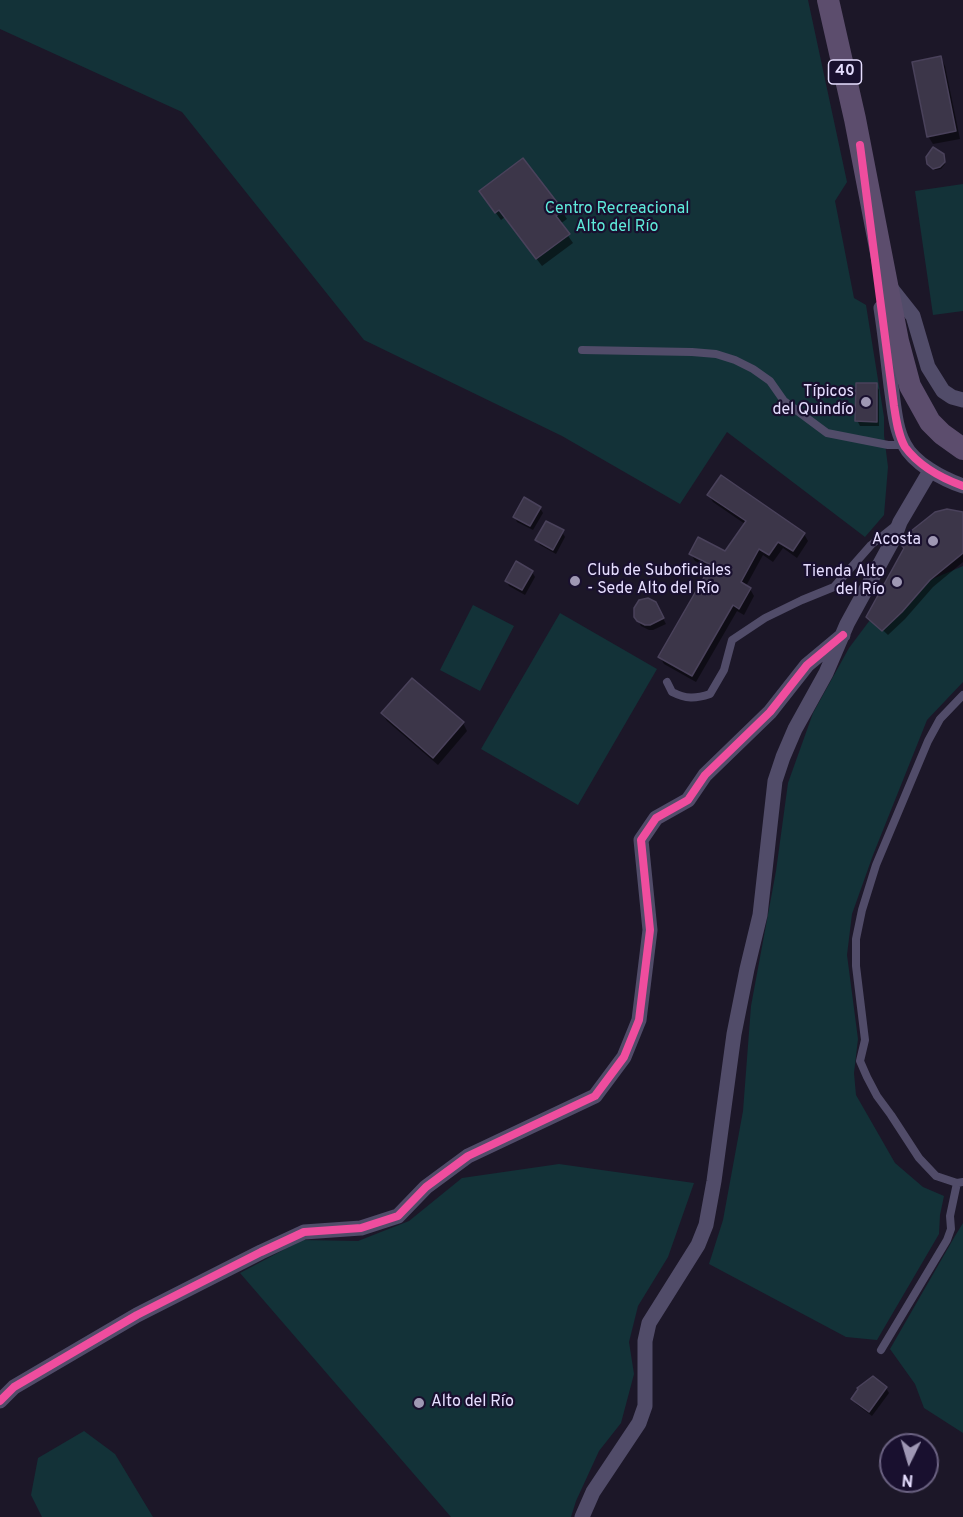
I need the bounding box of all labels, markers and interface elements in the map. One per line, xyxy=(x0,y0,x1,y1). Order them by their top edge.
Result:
road number: 40 xyxy=(828,60,862,84)
park label: Centro Recreacional Alto del Río xyxy=(545,200,689,238)
place label: Típicos del Quindío xyxy=(772,383,854,421)
marker: Típicos del Quindío xyxy=(859,395,873,409)
place label: Acosta xyxy=(872,531,921,551)
marker: Acosta xyxy=(926,534,940,548)
place label: Club de Suboficiales - Sede Alto del Río xyxy=(587,562,731,600)
place label: Tienda Alto del Río xyxy=(803,563,885,601)
marker: Club de Suboficiales - Sede Alto del Río xyxy=(568,574,582,588)
marker: Tienda Alto del Río xyxy=(890,575,904,589)
place label: Alto del Río xyxy=(431,1393,514,1413)
marker: Alto del Río xyxy=(412,1396,426,1410)
north arrow xyxy=(879,1433,939,1493)
text: N xyxy=(901,1468,914,1489)

